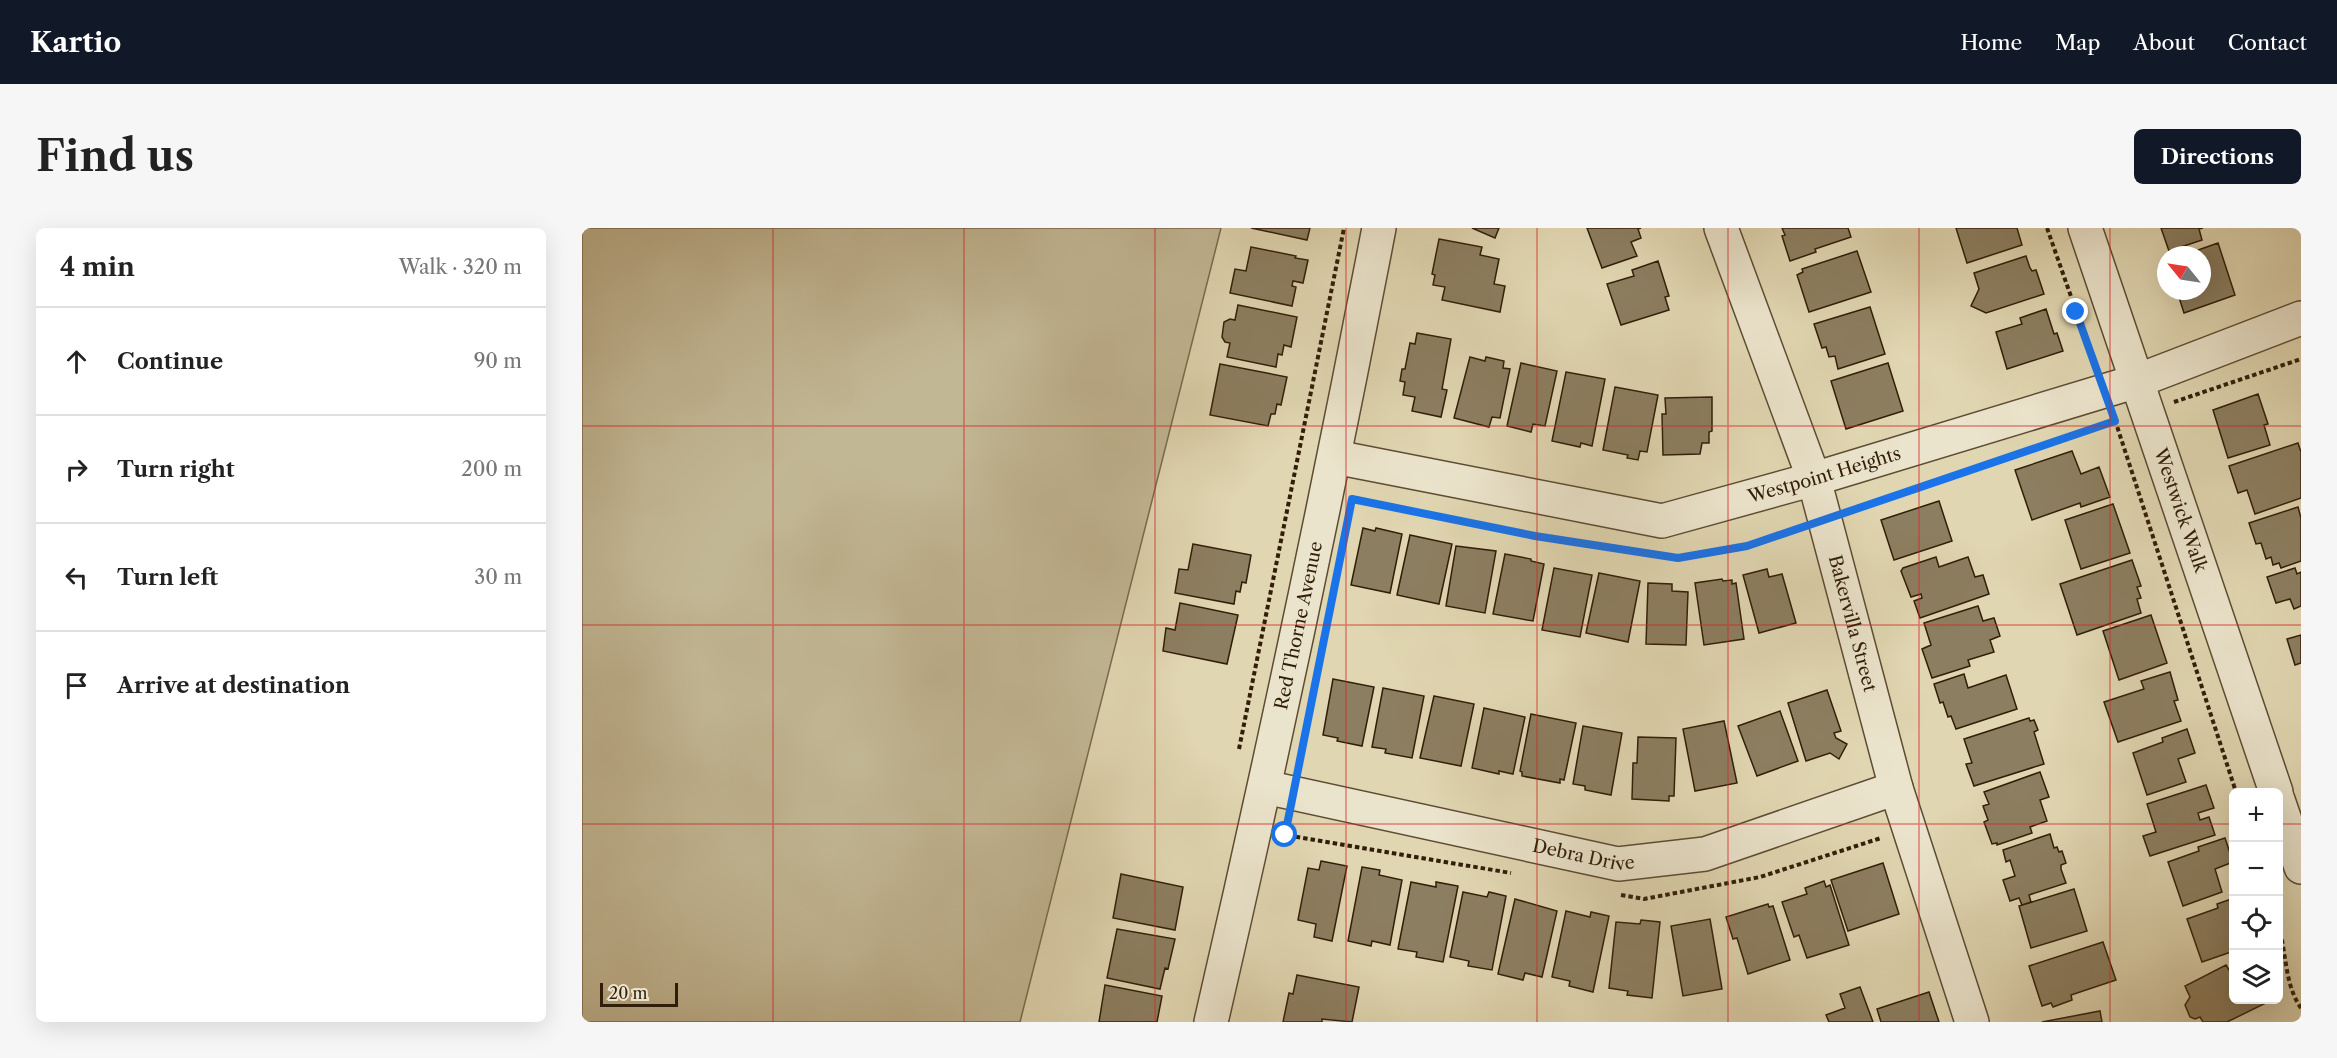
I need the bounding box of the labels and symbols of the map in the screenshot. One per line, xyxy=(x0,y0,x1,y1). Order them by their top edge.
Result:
north arrow xyxy=(2157,246,2211,300)
route end xyxy=(2062,298,2088,324)
street label: Westpoint Heights xyxy=(1745,442,1903,508)
street label: Westwick Walk xyxy=(2149,444,2212,577)
street label: Red Thorne Avenue xyxy=(1270,540,1327,712)
street label: Bakervilla Street xyxy=(1824,553,1881,695)
route start xyxy=(1271,821,1297,847)
street label: Debra Drive xyxy=(1530,835,1636,875)
scale bar xyxy=(600,980,678,1008)

